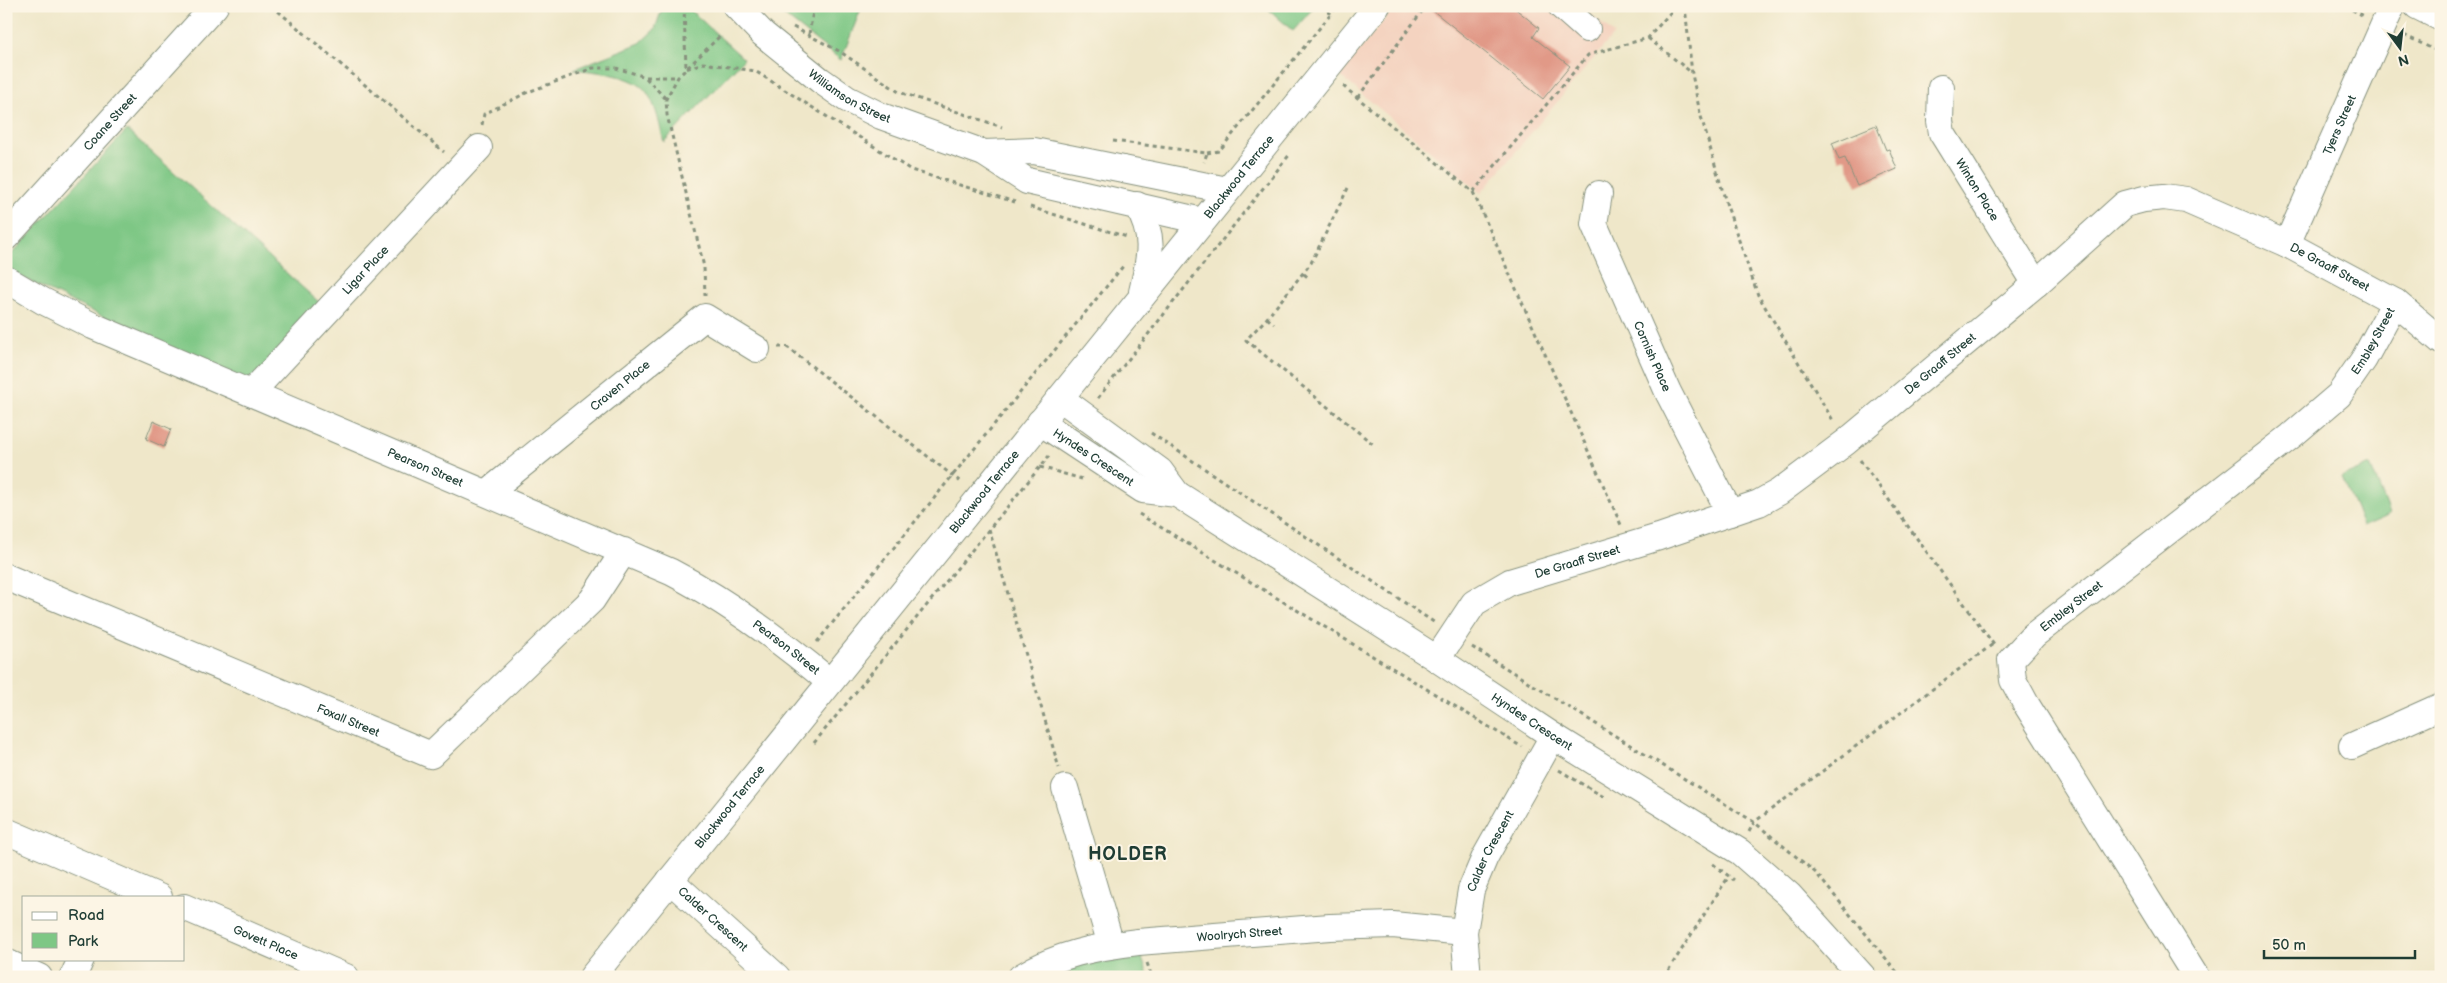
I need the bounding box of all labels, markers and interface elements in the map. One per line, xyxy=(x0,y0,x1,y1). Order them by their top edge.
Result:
north arrow xyxy=(2374,22,2424,72)
text: N xyxy=(2396,51,2411,70)
street label: Williamson Street xyxy=(805,66,893,127)
street label: Coane Street xyxy=(81,90,140,154)
street label: Tyers Street xyxy=(2320,93,2360,158)
street label: Blackwood Terrace xyxy=(1201,132,1278,222)
street label: Winton Place xyxy=(1952,156,2002,224)
street label: De Graaff Street xyxy=(2287,240,2372,295)
street label: Ligar Place xyxy=(339,243,392,298)
street label: Embley Street xyxy=(2348,305,2399,378)
street label: Cornish Place xyxy=(1630,319,1674,394)
street label: De Graaff Street xyxy=(1902,330,1979,398)
street label: Craven Place xyxy=(587,357,653,415)
street label: Hyndes Crescent xyxy=(1050,426,1137,490)
street label: Pearson Street xyxy=(385,445,465,491)
street label: Blackwood Terrace xyxy=(946,447,1023,537)
street label: De Graaff Street xyxy=(1533,542,1622,582)
street label: Embley Street xyxy=(2037,578,2106,635)
street label: Pearson Street xyxy=(749,617,823,678)
street label: Hyndes Crescent xyxy=(1488,690,1575,754)
street label: Foxall Street xyxy=(314,701,382,741)
street label: Blackwood Terrace xyxy=(692,762,768,852)
street label: Calder Crescent xyxy=(1464,808,1518,894)
district label: HOLDER xyxy=(1088,844,1168,865)
street label: Calder Crescent xyxy=(675,884,751,955)
legend xyxy=(22,896,185,960)
text: Road xyxy=(68,906,104,925)
street label: Govett Place xyxy=(231,922,300,963)
street label: Woolrych Street xyxy=(1196,924,1283,945)
scale bar xyxy=(2264,928,2416,960)
text: Park xyxy=(68,932,99,951)
text: 50 m xyxy=(2272,936,2306,955)

